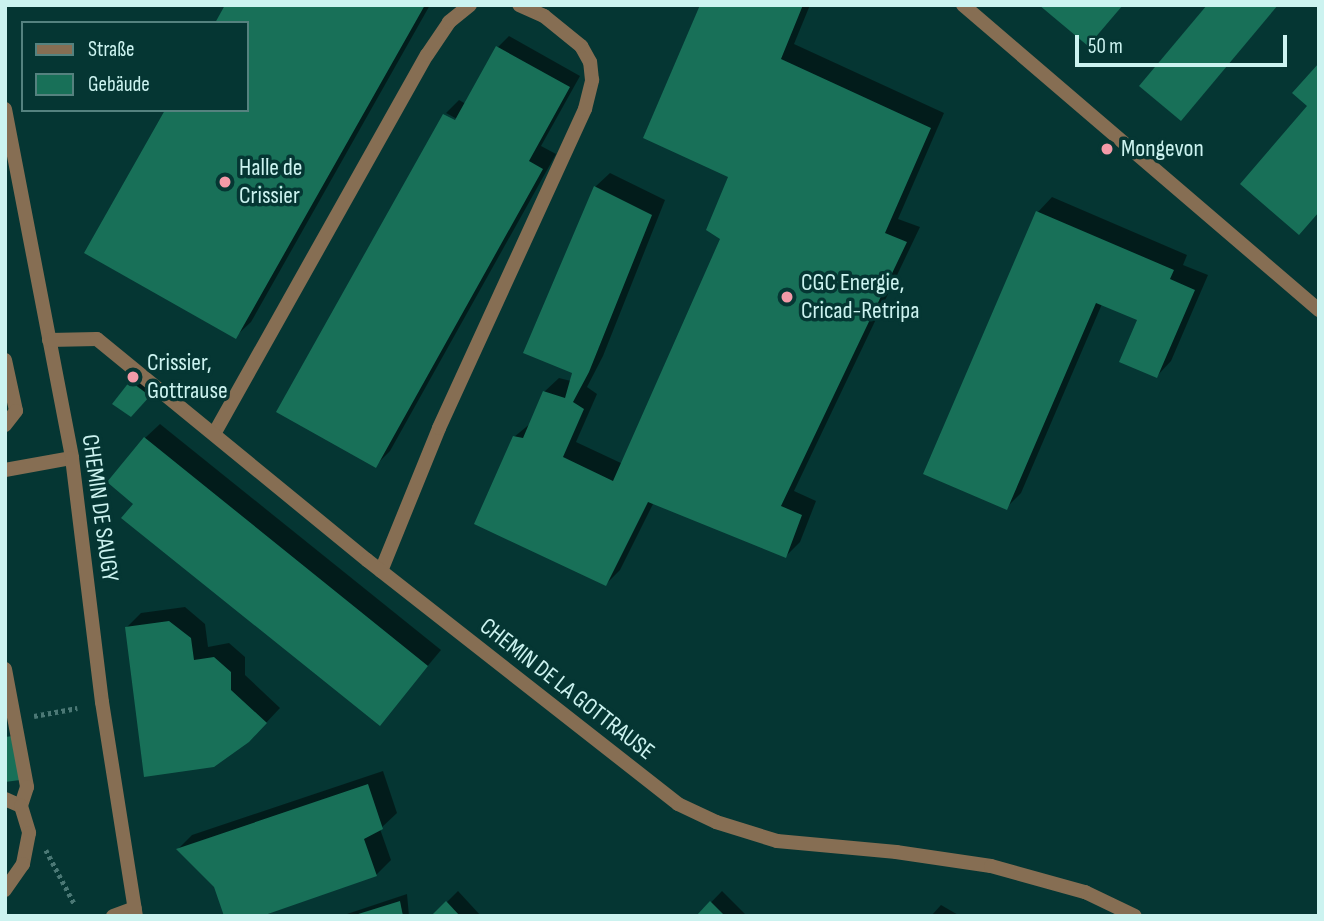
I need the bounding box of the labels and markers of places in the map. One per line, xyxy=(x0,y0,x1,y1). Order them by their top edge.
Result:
place label: Mongevon xyxy=(1121,135,1204,163)
marker: Mongevon xyxy=(1099,141,1115,157)
place label: Halle de Crissier xyxy=(239,154,302,210)
marker: Halle de Crissier xyxy=(217,174,233,190)
place label: CGC Energie, Cricad-Retripa xyxy=(801,269,919,325)
marker: CGC Energie, Cricad-Retripa xyxy=(779,289,795,305)
place label: Crissier, Gottrause xyxy=(147,349,228,405)
marker: Crissier, Gottrause xyxy=(125,369,141,385)

